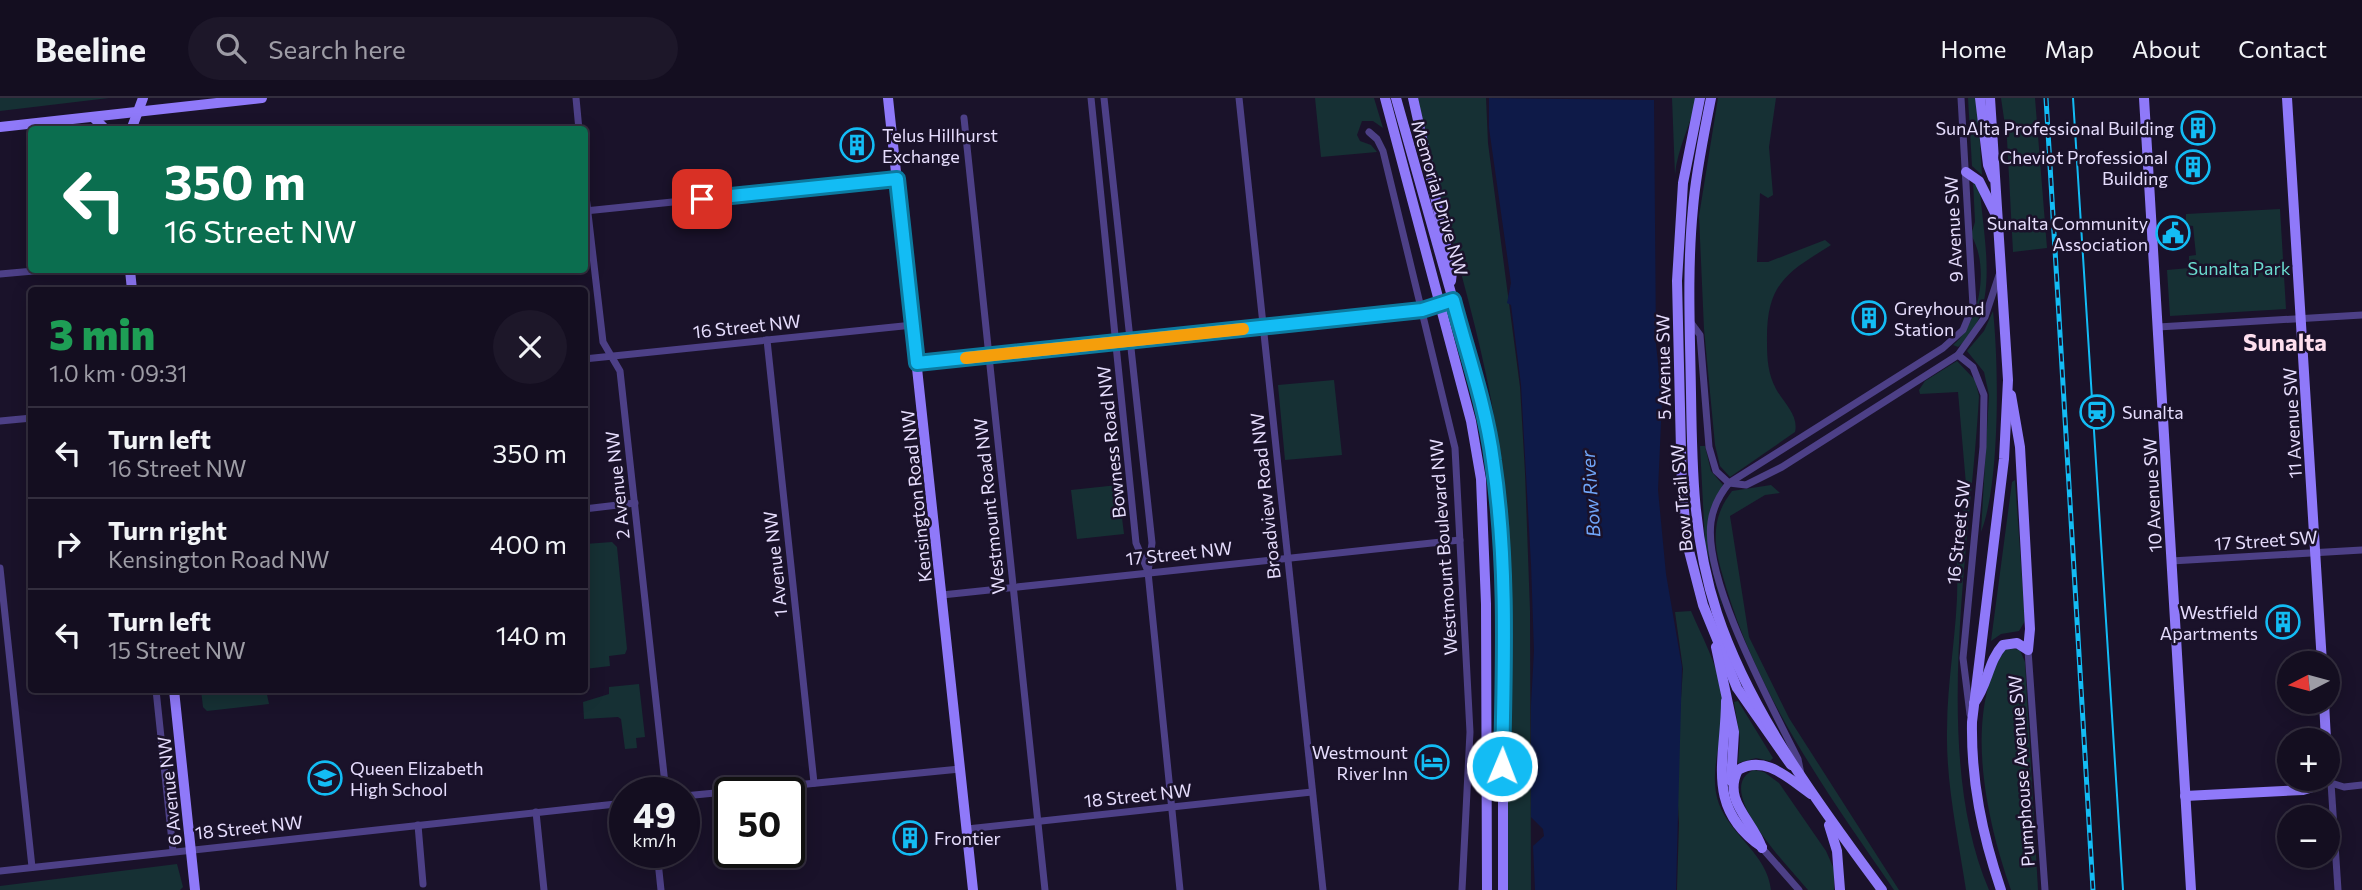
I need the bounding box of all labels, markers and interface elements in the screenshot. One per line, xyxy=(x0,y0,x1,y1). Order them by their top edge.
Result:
search box xyxy=(188,17,678,80)
text: Beeline xyxy=(35,28,146,69)
icon: search xyxy=(212,29,250,67)
text: Search here xyxy=(268,33,406,64)
text: Home xyxy=(1941,34,2007,63)
text: Map xyxy=(2045,34,2094,63)
text: About xyxy=(2132,34,2200,63)
text: Contact xyxy=(2238,34,2327,63)
building icon: SunAlta Professional Building xyxy=(2179,109,2217,147)
street label: Memorial Drive NW xyxy=(1407,117,1473,279)
place label: SunAlta Professional Building xyxy=(1935,117,2174,139)
place label: Telus Hillhurst Exchange xyxy=(882,124,998,167)
building icon: Telus Hillhurst Exchange xyxy=(838,126,876,164)
place label: Cheviot Professional Building xyxy=(2000,146,2168,189)
building icon: Cheviot Professional Building xyxy=(2174,148,2212,186)
text: 350 m xyxy=(164,150,306,210)
icon: left xyxy=(49,154,140,245)
pin xyxy=(672,169,732,229)
street label: 9 Avenue SW xyxy=(1939,175,1967,283)
icon: arrive xyxy=(683,180,721,218)
text: 16 Street NW xyxy=(164,210,357,250)
place label: Sunalta Community Association xyxy=(1987,212,2148,255)
public building icon: Sunalta Community Association xyxy=(2154,214,2192,252)
park label: Sunalta Park xyxy=(2188,257,2291,279)
place label: Greyhound Station xyxy=(1894,297,1985,340)
building icon: Greyhound Station xyxy=(1850,299,1888,337)
text: 3 min xyxy=(49,307,155,359)
street label: 16 Street NW xyxy=(692,309,802,343)
button: close xyxy=(493,310,567,384)
street label: 5 Avenue SW xyxy=(1651,314,1675,420)
district label: Sunalta xyxy=(2243,327,2327,356)
text: 1.0 km · 09:31 xyxy=(49,359,187,387)
street label: Bowness Road NW xyxy=(1092,365,1130,519)
street label: 11 Avenue SW xyxy=(2278,367,2306,479)
station icon: Sunalta xyxy=(2078,393,2116,431)
place label: Sunalta xyxy=(2122,401,2184,423)
street label: Kensington Road NW xyxy=(896,409,936,583)
street label: Broadview Road NW xyxy=(1245,412,1285,580)
street label: Westmount Road NW xyxy=(969,417,1009,595)
text: Turn left xyxy=(108,423,211,454)
street label: 2 Avenue NW xyxy=(600,430,634,540)
icon: left xyxy=(49,434,87,472)
text: 350 m xyxy=(493,437,567,468)
street label: 10 Avenue SW xyxy=(2138,437,2166,553)
street label: Westmount Boulevard NW xyxy=(1424,438,1462,656)
street label: Bow Trail SW xyxy=(1665,443,1697,553)
water label: Bow River xyxy=(1575,449,1604,538)
text: 16 Street NW xyxy=(108,454,246,482)
street label: 16 Street SW xyxy=(1942,479,1974,585)
street label: 1 Avenue NW xyxy=(758,510,792,618)
text: Turn right xyxy=(108,514,227,545)
icon: right xyxy=(49,525,87,563)
street label: 17 Street SW xyxy=(2214,525,2318,555)
text: 400 m xyxy=(490,528,567,559)
street label: 17 Street NW xyxy=(1125,536,1233,570)
text: Kensington Road NW xyxy=(108,545,329,573)
place label: Westfield Apartments xyxy=(2160,601,2258,644)
building icon: Westfield Apartments xyxy=(2264,603,2302,641)
text: Turn left xyxy=(108,605,211,636)
icon: left xyxy=(49,616,87,654)
text: 140 m xyxy=(496,619,567,650)
text: 15 Street NW xyxy=(108,636,246,664)
north arrow xyxy=(2277,651,2340,714)
map controls xyxy=(2277,651,2340,868)
street label: Pumphouse Avenue SW xyxy=(2003,674,2039,868)
button: + xyxy=(2277,728,2340,791)
position arrow xyxy=(1465,729,1539,803)
street label: 6 Avenue NW xyxy=(152,735,186,847)
place label: Westmount River Inn xyxy=(1312,741,1408,784)
hotel icon: Westmount River Inn xyxy=(1413,743,1451,781)
place label: Queen Elizabeth High School xyxy=(350,757,483,800)
school or university icon: Queen Elizabeth High School xyxy=(306,759,344,797)
speed limit sign: 50 xyxy=(714,777,805,868)
street label: 18 Street NW xyxy=(1083,778,1193,812)
text: 49 xyxy=(633,792,676,835)
button: − xyxy=(2277,805,2340,868)
street label: 18 Street NW xyxy=(194,810,304,844)
building icon: Frontier xyxy=(891,819,929,857)
place label: Frontier xyxy=(934,827,1001,849)
text: km/h xyxy=(633,829,676,851)

